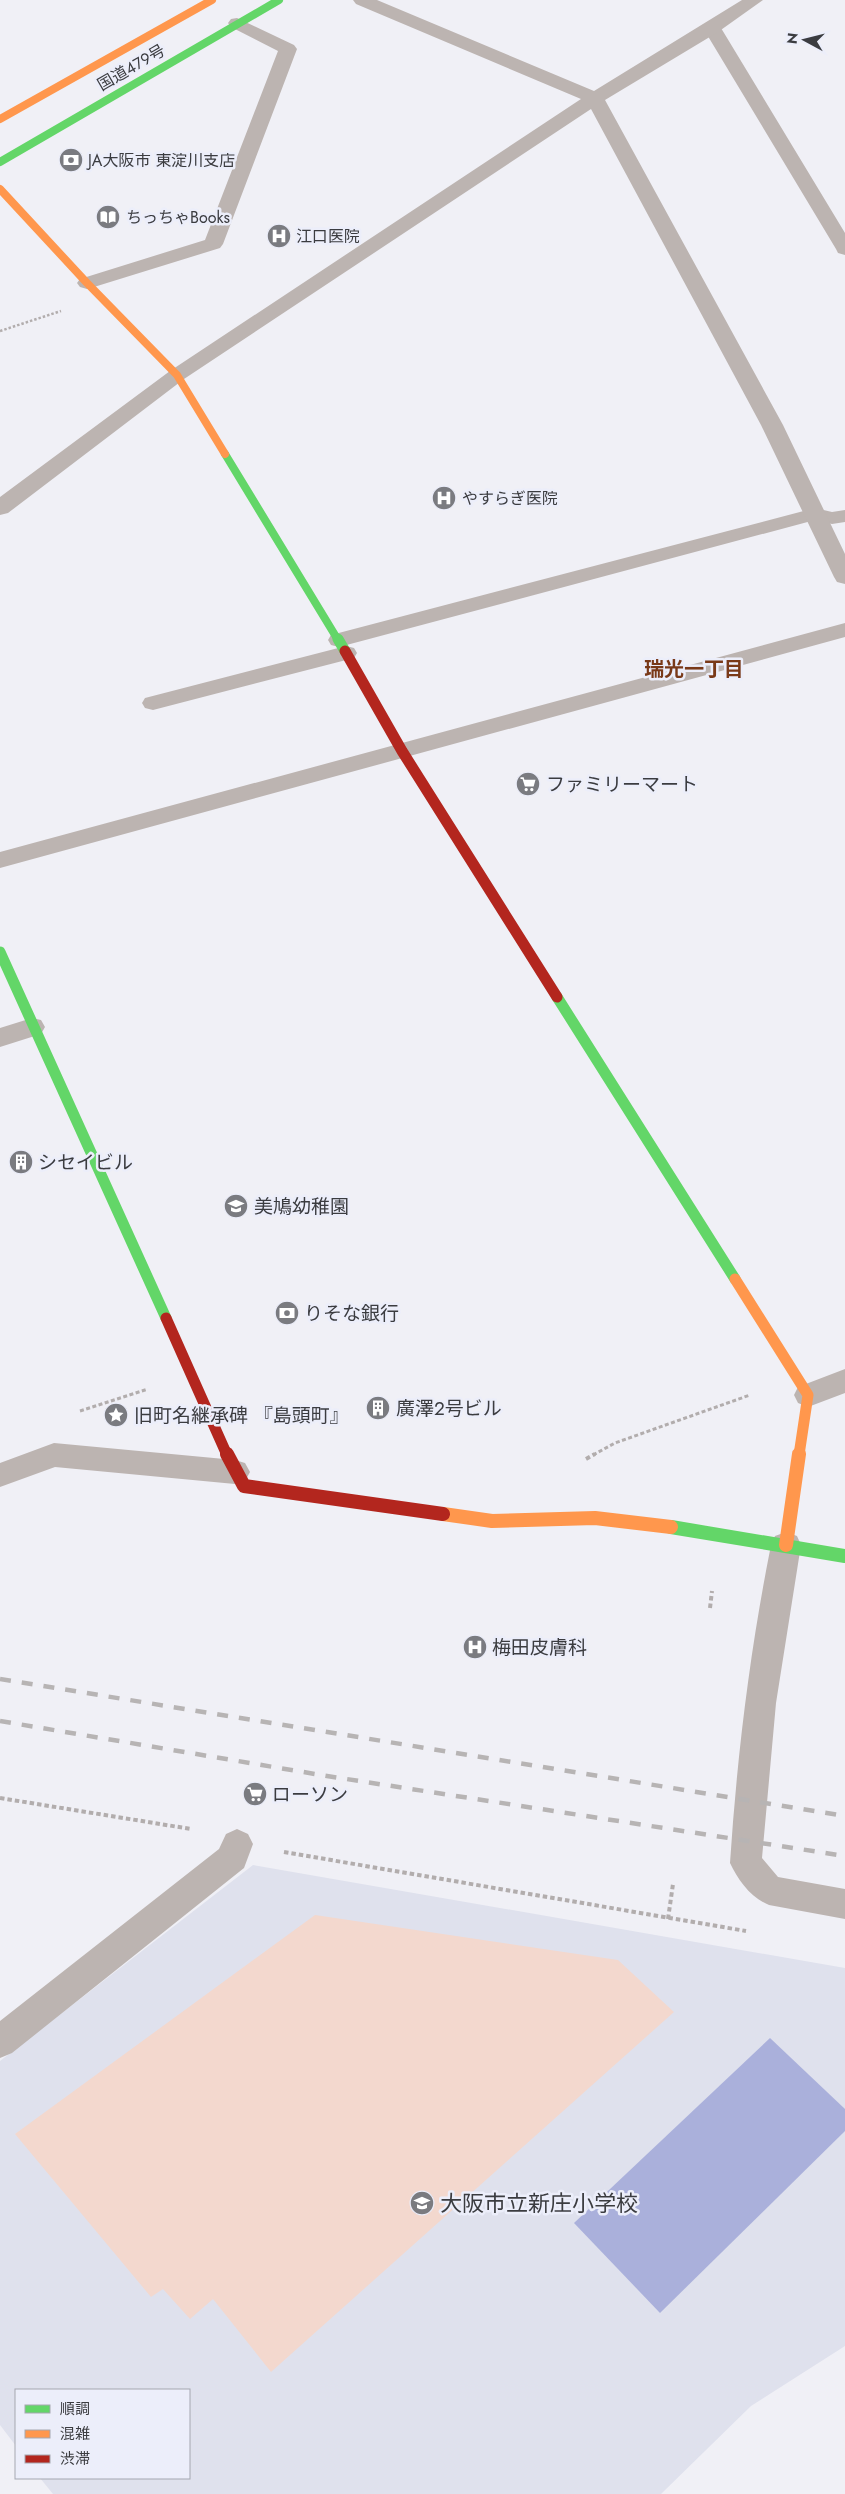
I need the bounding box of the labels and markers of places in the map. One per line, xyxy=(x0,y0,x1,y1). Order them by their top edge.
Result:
bank icon: JA大阪市 東淀川支店 xyxy=(58,147,84,173)
place label: JA大阪市 東淀川支店 xyxy=(86,149,235,172)
library icon: ちっちゃBooks xyxy=(95,204,121,230)
place label: ちっちゃBooks xyxy=(126,206,230,229)
hospital icon: 江口医院 xyxy=(266,223,292,249)
place label: 江口医院 xyxy=(296,225,360,248)
hospital icon: やすらぎ医院 xyxy=(431,485,457,511)
place label: やすらぎ医院 xyxy=(462,487,558,510)
supermarket icon: ファミリーマート xyxy=(515,771,541,797)
place label: ファミリーマート xyxy=(546,771,698,798)
building icon: シセイビル xyxy=(8,1149,34,1175)
place label: シセイビル xyxy=(38,1149,133,1176)
school or university icon: 美鳩幼稚園 xyxy=(223,1193,249,1219)
place label: 美鳩幼稚園 xyxy=(254,1193,349,1220)
bank icon: りそな銀行 xyxy=(274,1300,300,1326)
place label: りそな銀行 xyxy=(304,1300,399,1327)
building icon: 廣澤2号ビル xyxy=(365,1395,391,1421)
place label: 廣澤2号ビル xyxy=(396,1395,502,1422)
place icon: 旧町名継承碑 『島頭町』 xyxy=(103,1402,129,1428)
place label: 旧町名継承碑 『島頭町』 xyxy=(134,1402,349,1429)
hospital icon: 梅田皮膚科 xyxy=(462,1634,488,1660)
place label: 梅田皮膚科 xyxy=(492,1634,587,1661)
supermarket icon: ローソン xyxy=(242,1781,268,1807)
place label: ローソン xyxy=(272,1781,348,1808)
place label: 大阪市立新庄小学校 xyxy=(440,2187,638,2219)
school or university icon: 大阪市立新庄小学校 xyxy=(409,2190,435,2216)

